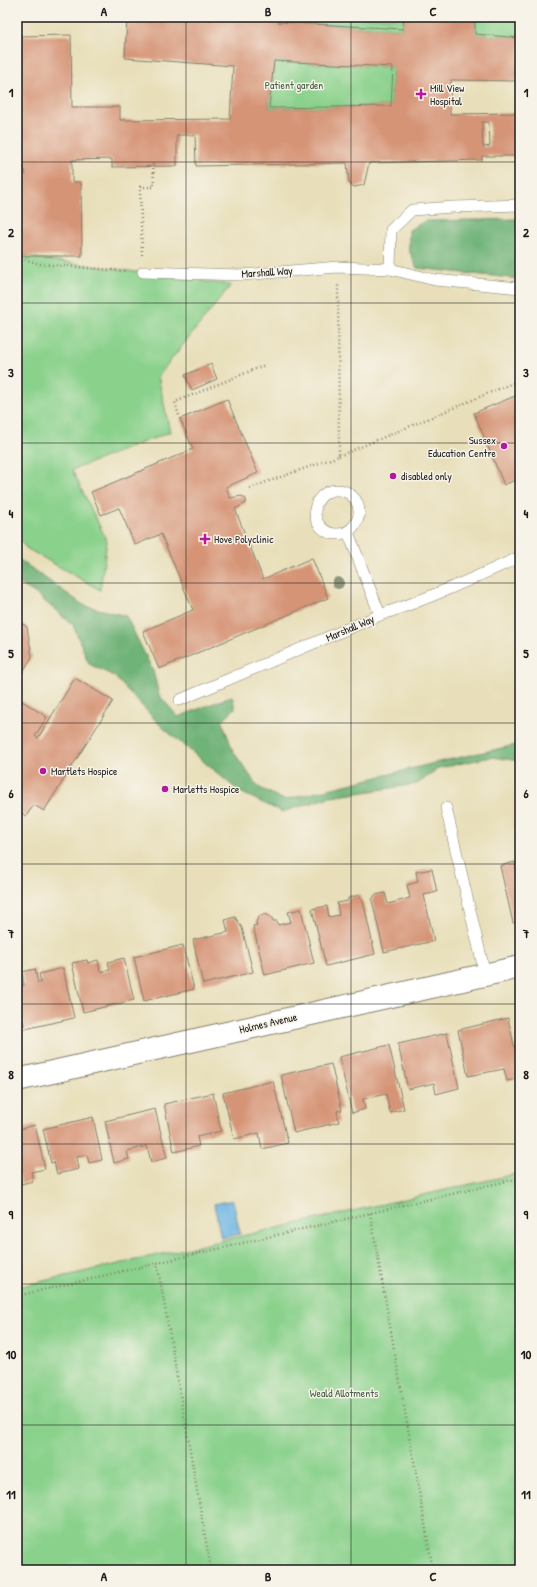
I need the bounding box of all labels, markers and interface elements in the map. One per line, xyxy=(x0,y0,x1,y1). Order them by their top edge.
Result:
text: A xyxy=(101,2,108,20)
text: B xyxy=(265,2,272,20)
text: C xyxy=(429,2,437,20)
park label: Patient garden xyxy=(265,78,323,92)
place label: Mill View Hospital xyxy=(430,81,464,108)
text: 1 xyxy=(9,83,14,101)
text: 1 xyxy=(524,83,529,101)
marker: Mill View Hospital xyxy=(415,88,427,100)
text: 2 xyxy=(8,223,15,241)
text: 2 xyxy=(523,223,530,241)
street label: Marshall Way xyxy=(241,263,293,281)
text: 3 xyxy=(8,363,14,381)
text: 3 xyxy=(523,363,529,381)
place label: Sussex Education Centre xyxy=(428,433,497,460)
marker: Sussex Education Centre xyxy=(499,441,509,451)
place label: disabled only xyxy=(401,469,452,483)
marker: disabled only xyxy=(388,471,398,481)
text: 4 xyxy=(9,504,14,522)
text: 4 xyxy=(524,504,529,522)
place label: Hove Polyclinic xyxy=(214,532,274,546)
marker: Hove Polyclinic xyxy=(199,533,211,545)
street label: Marshall Way xyxy=(324,611,377,644)
text: 5 xyxy=(8,644,14,662)
text: 5 xyxy=(523,644,529,662)
place label: Martlets Hospice xyxy=(51,764,118,778)
marker: Martlets Hospice xyxy=(38,766,48,776)
place label: Marletts Hospice xyxy=(173,782,240,796)
text: 6 xyxy=(8,784,14,802)
marker: Marletts Hospice xyxy=(160,784,170,794)
text: 6 xyxy=(523,784,529,802)
text: 7 xyxy=(7,924,15,942)
text: 7 xyxy=(522,924,530,942)
street label: Holmes Avenue xyxy=(238,1009,299,1036)
text: 8 xyxy=(8,1065,14,1083)
text: 8 xyxy=(523,1065,529,1083)
text: 9 xyxy=(9,1205,14,1223)
text: 9 xyxy=(524,1205,529,1223)
text: 10 xyxy=(6,1345,16,1363)
text: 10 xyxy=(521,1345,531,1363)
park label: Weald Allotments xyxy=(310,1386,378,1400)
text: 11 xyxy=(6,1485,16,1503)
text: 11 xyxy=(521,1485,531,1503)
text: A xyxy=(101,1567,108,1585)
text: B xyxy=(265,1567,272,1585)
text: C xyxy=(429,1567,437,1585)

